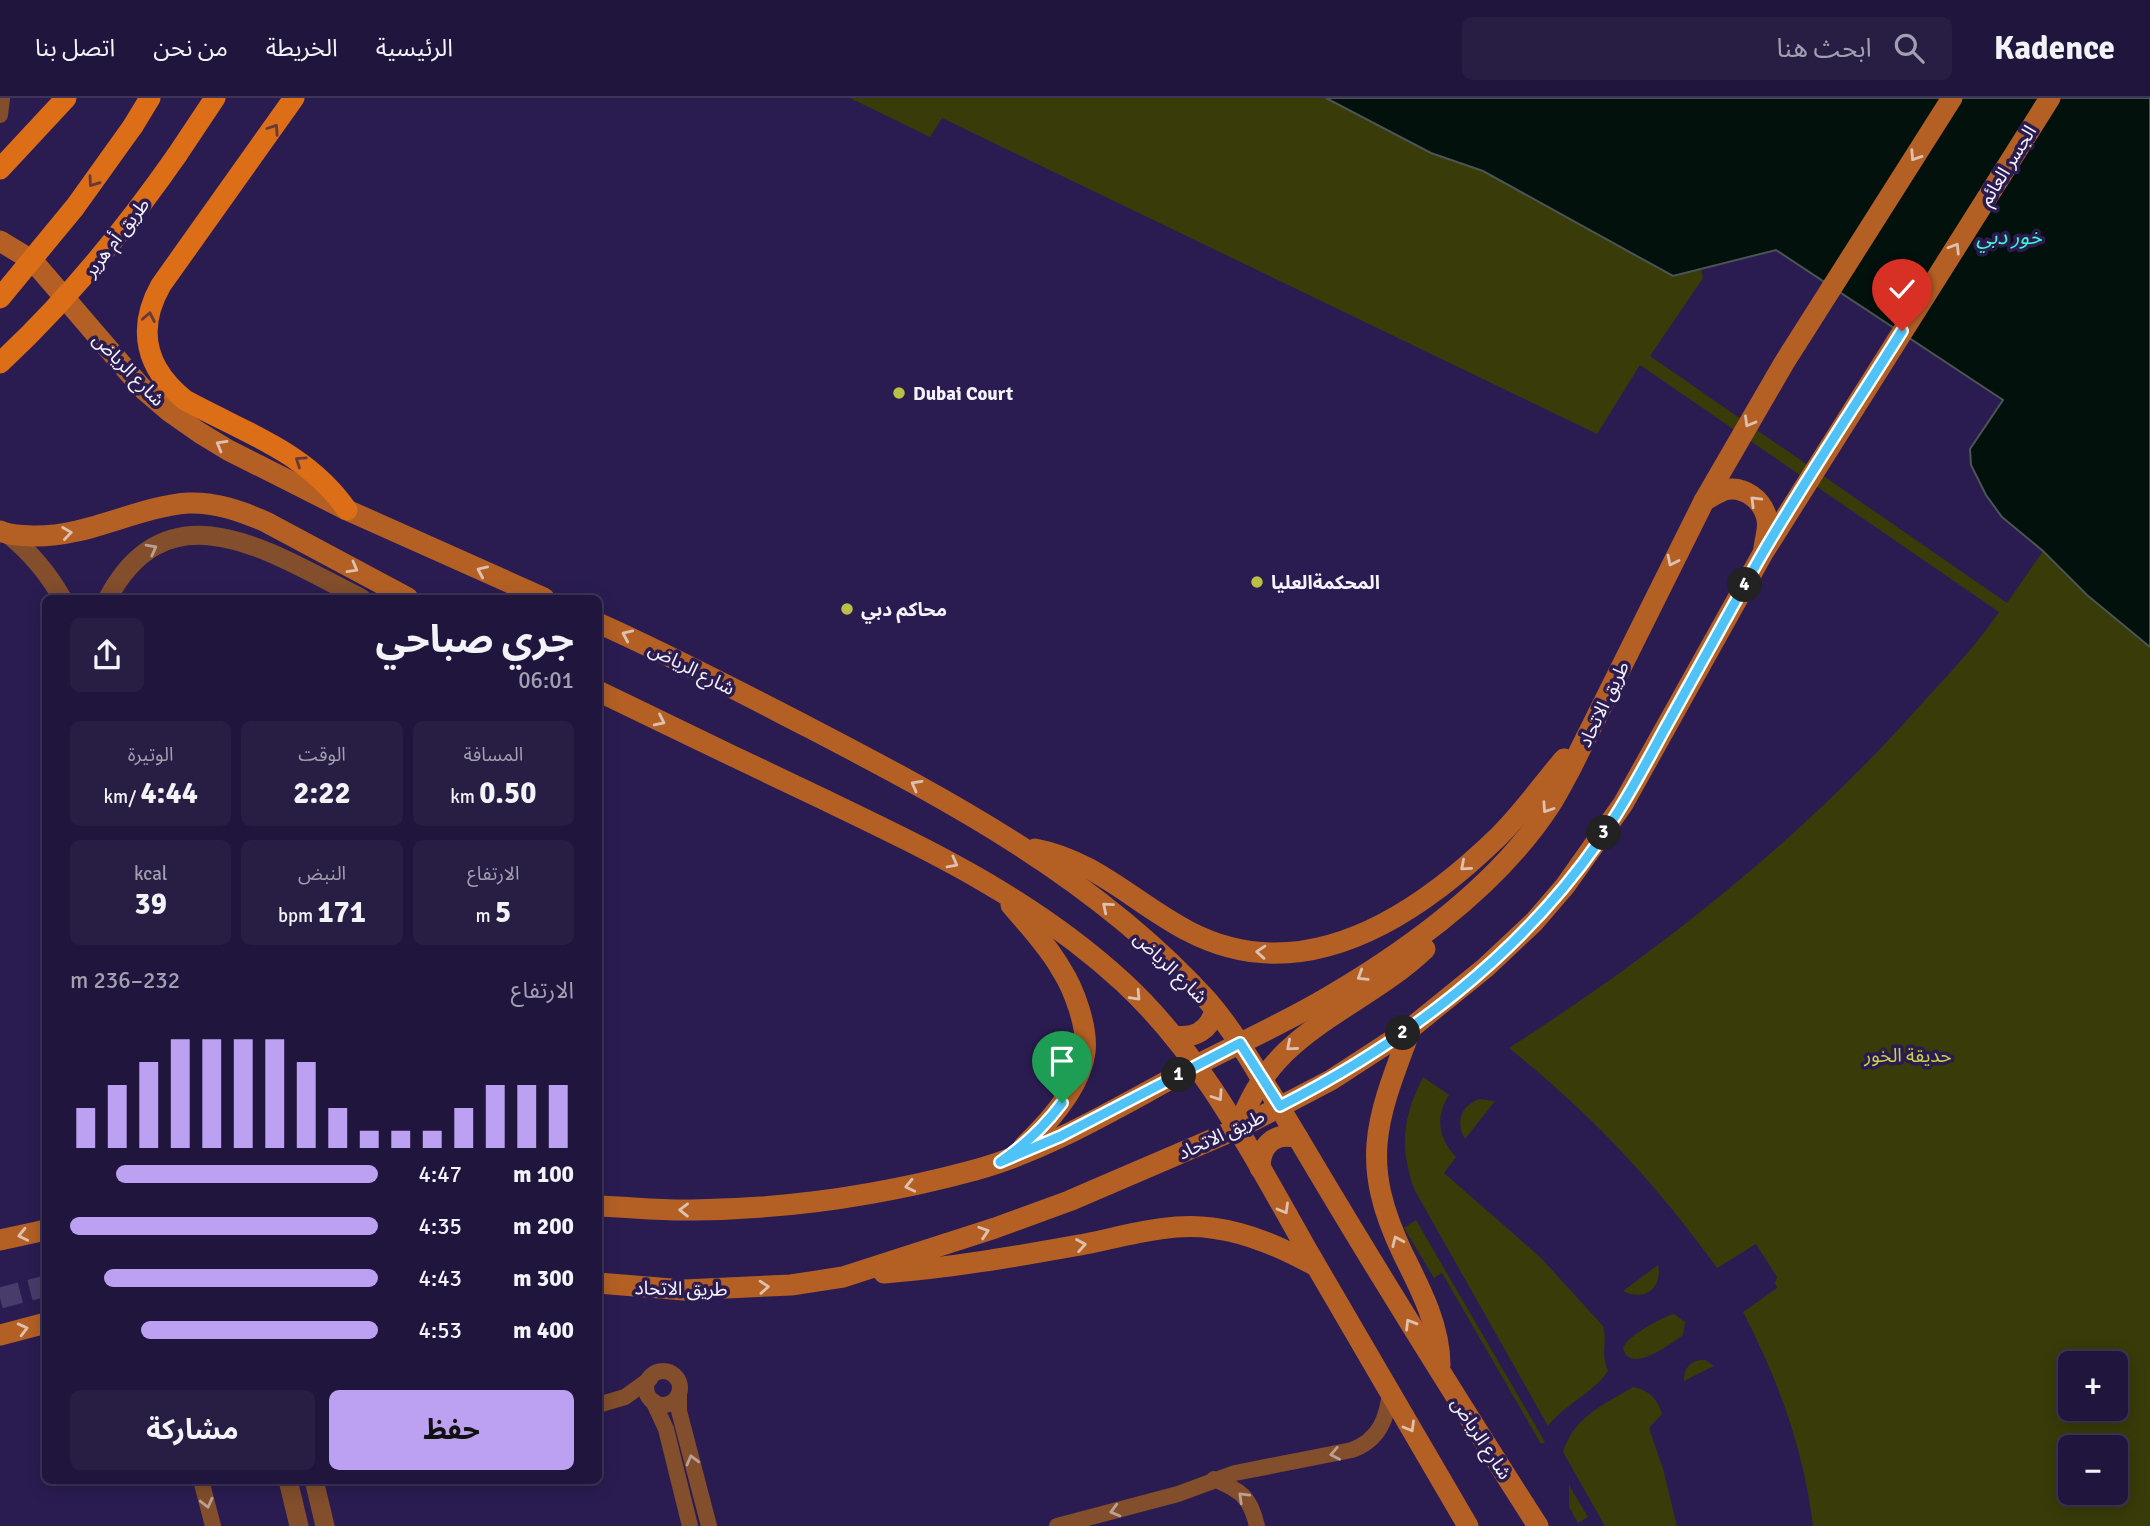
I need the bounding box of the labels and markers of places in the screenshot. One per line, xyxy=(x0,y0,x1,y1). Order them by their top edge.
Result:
pin xyxy=(1872,259,1932,331)
place label: Dubai Court xyxy=(913,382,1013,406)
marker: Dubai Court xyxy=(891,385,907,401)
pin: 4 xyxy=(1728,568,1762,602)
place label: المحكمةالعليا xyxy=(1271,571,1380,595)
marker: المحكمةالعليا xyxy=(1249,574,1265,590)
place label: محاكم دبي xyxy=(861,598,947,624)
marker: محاكم دبي xyxy=(839,601,855,617)
pin: 3 xyxy=(1586,816,1622,850)
pin: 2 xyxy=(1386,1016,1420,1051)
pin xyxy=(1032,1031,1092,1103)
pin: 1 xyxy=(1162,1058,1196,1093)

